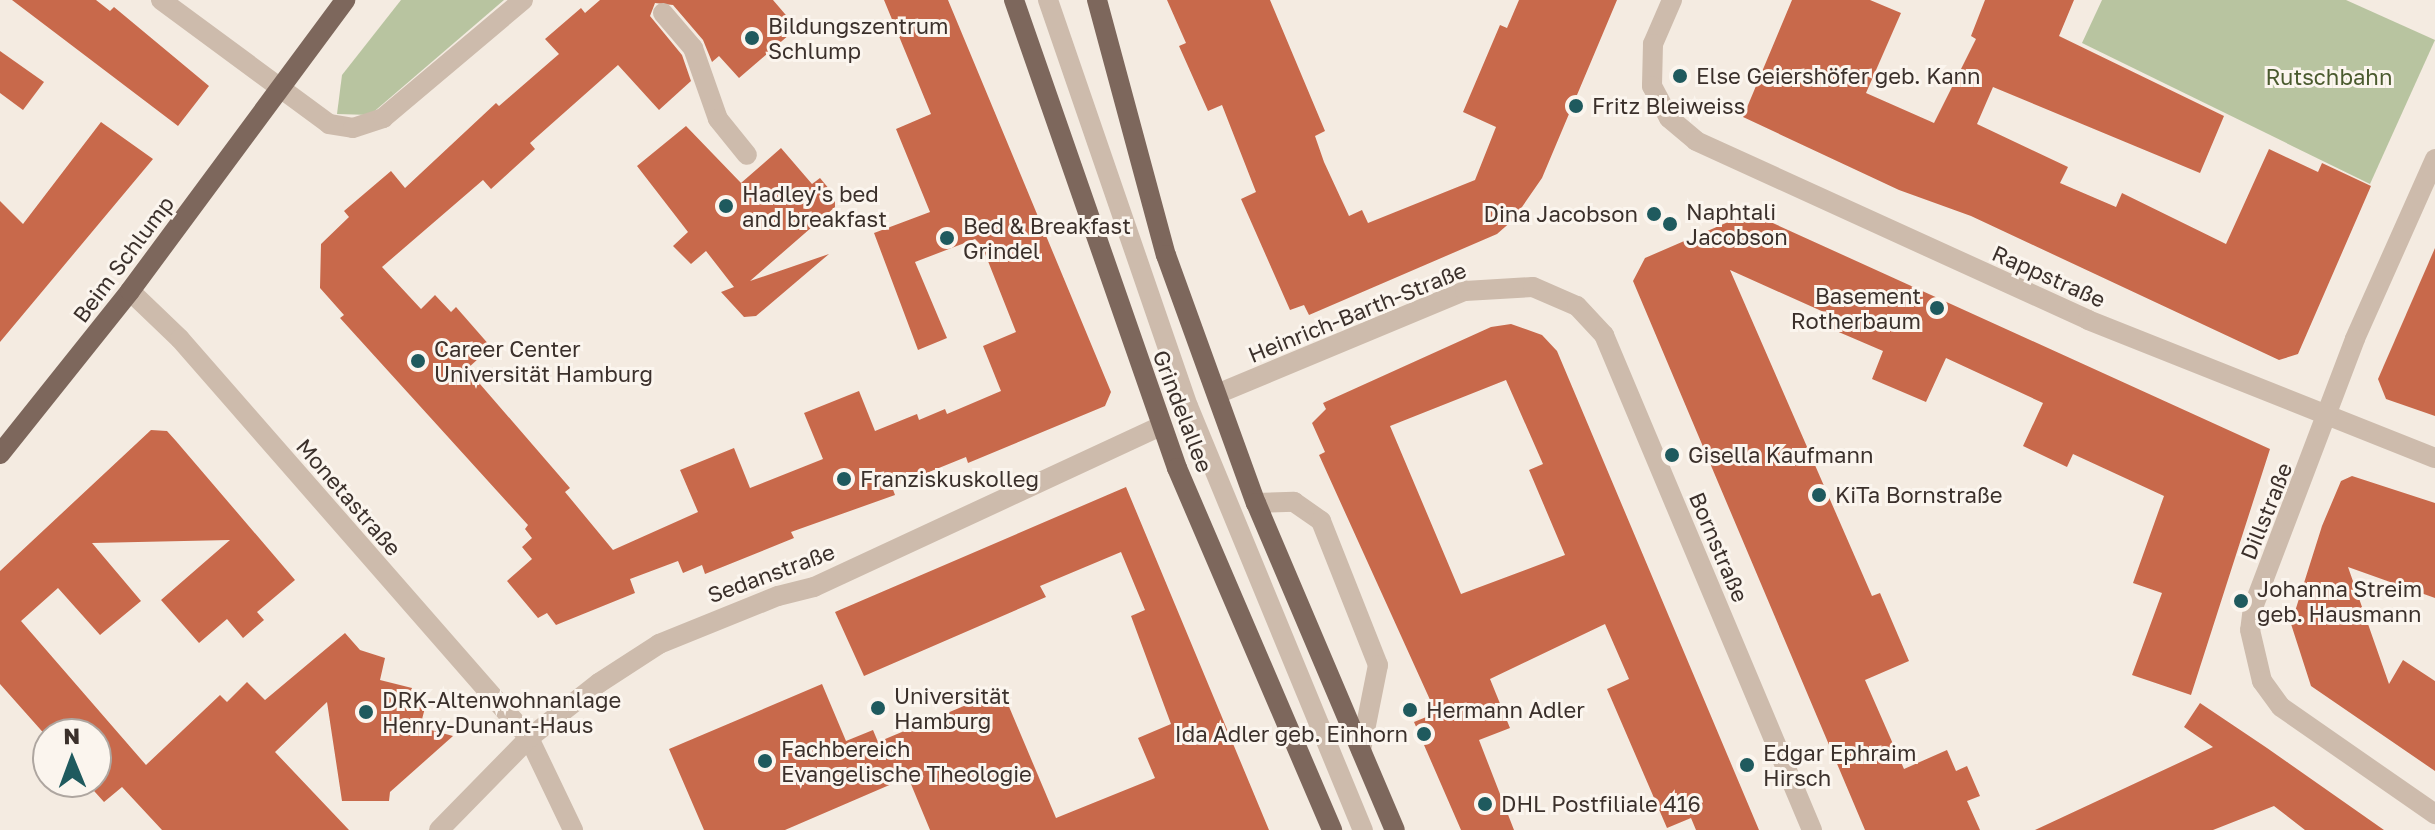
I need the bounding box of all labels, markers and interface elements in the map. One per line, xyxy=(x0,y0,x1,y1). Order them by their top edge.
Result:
place label: Bildungszentrum Schlump xyxy=(768,12,948,64)
marker: Bildungszentrum Schlump xyxy=(743,29,761,47)
place label: Else Geiershöfer geb. Kann xyxy=(1696,63,1981,89)
park label: Rutschbahn xyxy=(2266,64,2392,90)
marker: Else Geiershöfer geb. Kann xyxy=(1671,67,1689,85)
place label: Fritz Bleiweiss xyxy=(1592,93,1745,119)
marker: Fritz Bleiweiss xyxy=(1567,97,1585,115)
place label: Hadley's bed and breakfast xyxy=(742,180,887,232)
street label: Beim Schlump xyxy=(67,191,179,327)
marker: Hadley's bed and breakfast xyxy=(717,197,735,215)
place label: Naphtali Jacobson xyxy=(1686,198,1788,250)
place label: Dina Jacobson xyxy=(1483,201,1638,227)
marker: Dina Jacobson xyxy=(1645,205,1663,223)
place label: Bed & Breakfast Grindel xyxy=(963,212,1131,264)
marker: Naphtali Jacobson xyxy=(1661,215,1679,233)
marker: Bed & Breakfast Grindel xyxy=(938,229,956,247)
street label: Rappstraße xyxy=(1988,239,2110,313)
street label: Heinrich-Barth-Straße xyxy=(1244,256,1470,368)
place label: Basement Rotherbaum xyxy=(1791,282,1921,334)
marker: Basement Rotherbaum xyxy=(1928,299,1946,317)
place label: Career Center Universität Hamburg xyxy=(434,335,653,386)
street label: Grindelallee xyxy=(1148,346,1218,476)
marker: Career Center Universität Hamburg xyxy=(409,352,427,370)
street label: Monetastraße xyxy=(291,433,407,561)
place label: Gisella Kaufmann xyxy=(1688,442,1874,468)
marker: Gisella Kaufmann xyxy=(1663,446,1681,464)
street label: Dillstraße xyxy=(2235,459,2297,563)
place label: Franziskuskolleg xyxy=(860,466,1039,492)
marker: Franziskuskolleg xyxy=(835,470,853,488)
place label: KiTa Bornstraße xyxy=(1835,482,2002,508)
marker: KiTa Bornstraße xyxy=(1810,486,1828,504)
street label: Bornstraße xyxy=(1684,488,1754,606)
street label: Sedanstraße xyxy=(704,538,838,608)
place label: Johanna Streim geb. Hausmann xyxy=(2257,575,2422,626)
marker: Johanna Streim geb. Hausmann xyxy=(2232,592,2250,610)
place label: Universität Hamburg xyxy=(894,682,1010,734)
place label: DRK-Altenwohnanlage Henry-Dunant-Haus xyxy=(382,686,621,738)
place label: Hermann Adler xyxy=(1426,697,1585,723)
marker: Universität Hamburg xyxy=(869,699,887,717)
marker: Hermann Adler xyxy=(1401,701,1419,719)
marker: DRK-Altenwohnanlage Henry-Dunant-Haus xyxy=(357,703,375,721)
north arrow xyxy=(32,718,112,798)
place label: Ida Adler geb. Einhorn xyxy=(1175,721,1408,747)
text: N xyxy=(63,722,80,749)
marker: Ida Adler geb. Einhorn xyxy=(1415,725,1433,743)
place label: Fachbereich Evangelische Theologie xyxy=(781,735,1032,786)
place label: Edgar Ephraim Hirsch xyxy=(1763,739,1916,790)
marker: Fachbereich Evangelische Theologie xyxy=(756,752,774,770)
marker: Edgar Ephraim Hirsch xyxy=(1738,756,1756,774)
place label: DHL Postfiliale 416 xyxy=(1501,791,1701,817)
marker: DHL Postfiliale 416 xyxy=(1476,795,1494,813)

